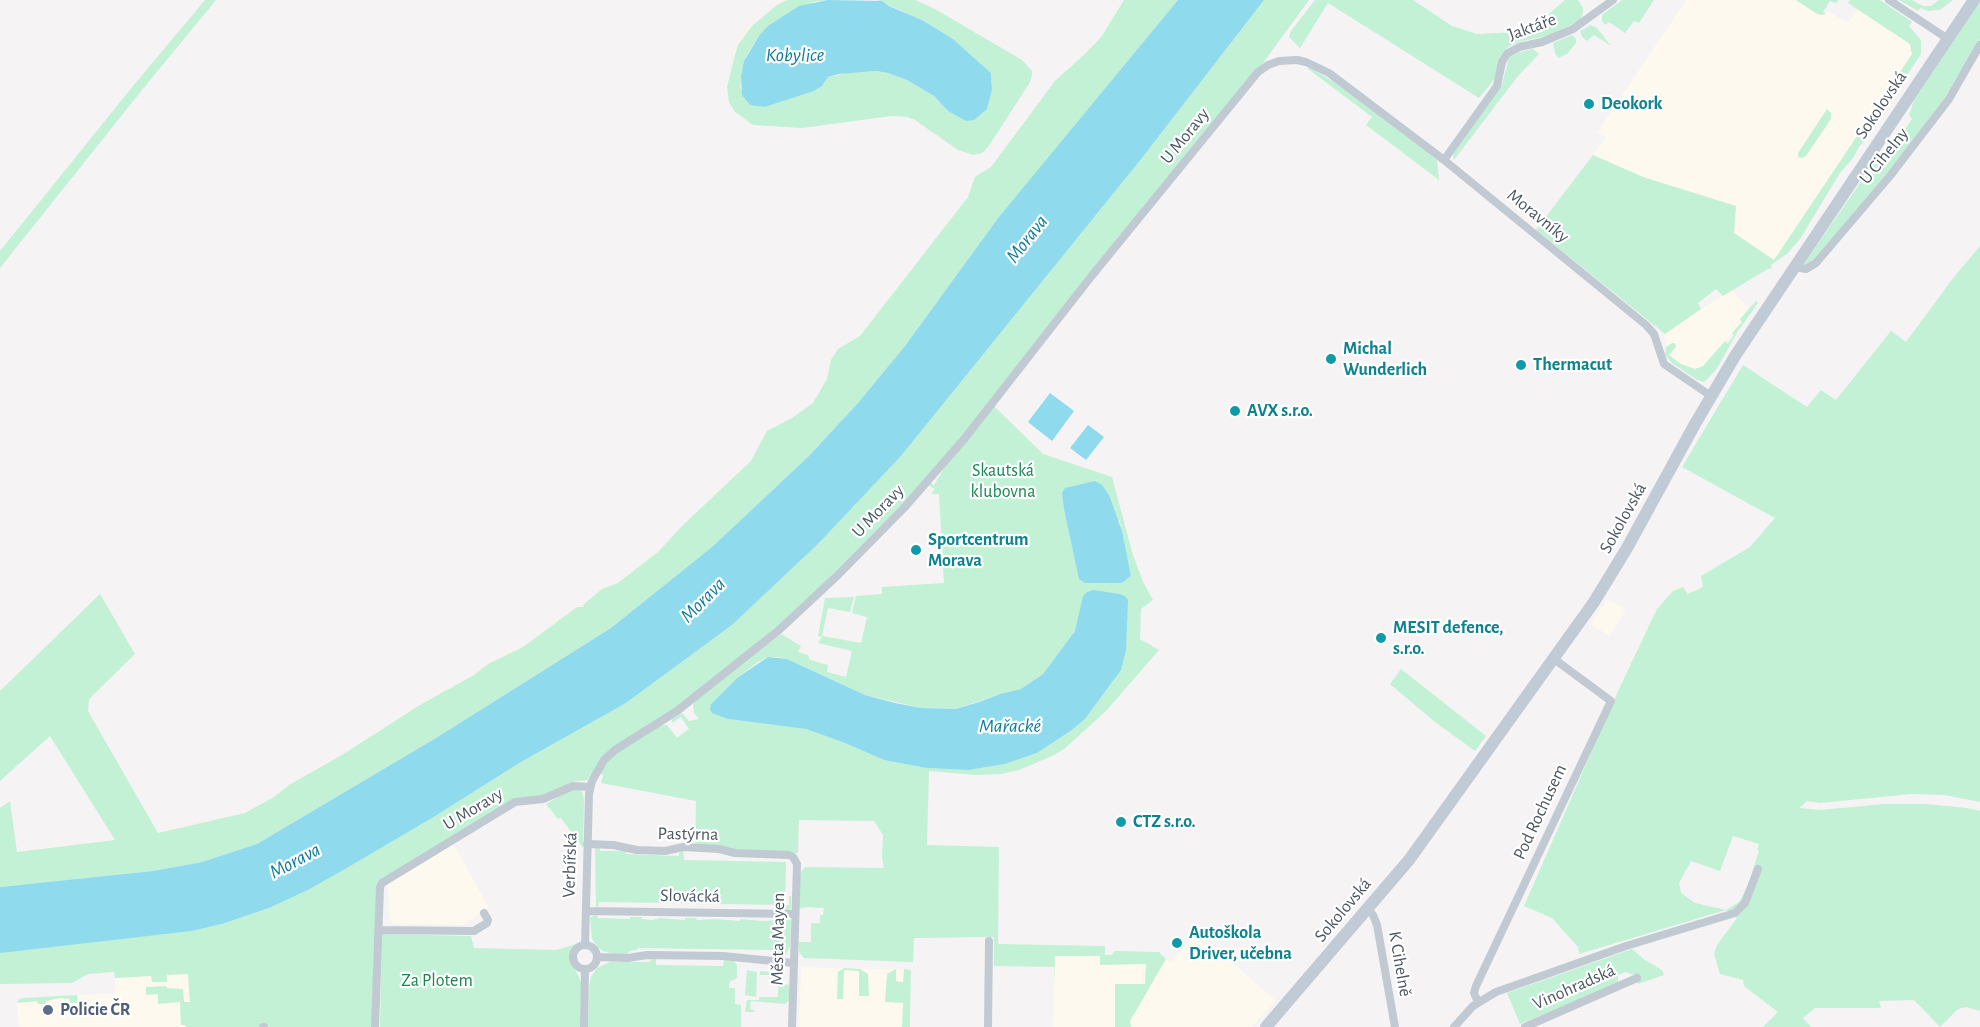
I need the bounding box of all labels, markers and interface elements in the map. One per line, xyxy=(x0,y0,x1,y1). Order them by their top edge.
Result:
street label: Jaktáře xyxy=(1505,8,1559,46)
water label: Kobylice xyxy=(766,43,824,67)
street label: Sokolovská xyxy=(1850,67,1912,143)
place label: Deokork xyxy=(1601,93,1663,115)
marker: Deokork xyxy=(1582,97,1596,111)
street label: U Moravy xyxy=(1156,104,1214,168)
street label: U Cihelny xyxy=(1855,123,1913,189)
street label: Moravníky xyxy=(1503,185,1573,247)
water label: Morava xyxy=(1001,210,1053,268)
place label: Michal Wunderlich xyxy=(1343,338,1427,380)
marker: Michal Wunderlich xyxy=(1324,352,1338,366)
place label: Thermacut xyxy=(1533,354,1612,376)
marker: Thermacut xyxy=(1514,358,1528,372)
place label: AVX s.r.o. xyxy=(1247,400,1313,422)
marker: AVX s.r.o. xyxy=(1228,404,1242,418)
park label: Skautská klubovna xyxy=(971,460,1035,502)
street label: Sokolovská xyxy=(1595,479,1651,557)
street label: U Moravy xyxy=(847,480,909,542)
place label: Sportcentrum Morava xyxy=(928,529,1029,572)
marker: Sportcentrum Morava xyxy=(909,543,923,557)
water label: Morava xyxy=(675,572,731,628)
place label: MESIT defence, s.r.o. xyxy=(1393,617,1503,660)
marker: MESIT defence, s.r.o. xyxy=(1374,631,1388,645)
water label: Mařacké xyxy=(979,714,1041,738)
street label: Pod Rochusem xyxy=(1509,761,1571,863)
street label: U Moravy xyxy=(439,783,507,835)
place label: CTZ s.r.o. xyxy=(1133,811,1196,833)
marker: CTZ s.r.o. xyxy=(1114,815,1128,829)
street label: Pastýrna xyxy=(657,823,719,845)
street label: Verbířská xyxy=(558,832,582,898)
water label: Morava xyxy=(265,838,325,884)
street label: Sokolovská xyxy=(1310,873,1376,947)
street label: Slovácká xyxy=(660,885,720,907)
street label: Města Mayen xyxy=(766,892,790,986)
place label: Autoškola Driver, učebna xyxy=(1189,922,1292,964)
street label: K Cihelně xyxy=(1384,930,1416,998)
marker: Autoškola Driver, učebna xyxy=(1170,936,1184,950)
street label: Vinohradská xyxy=(1529,959,1619,1015)
park label: Za Plotem xyxy=(401,970,473,992)
place label: Policie ČR xyxy=(60,999,130,1021)
marker: Policie ČR xyxy=(41,1003,55,1017)

